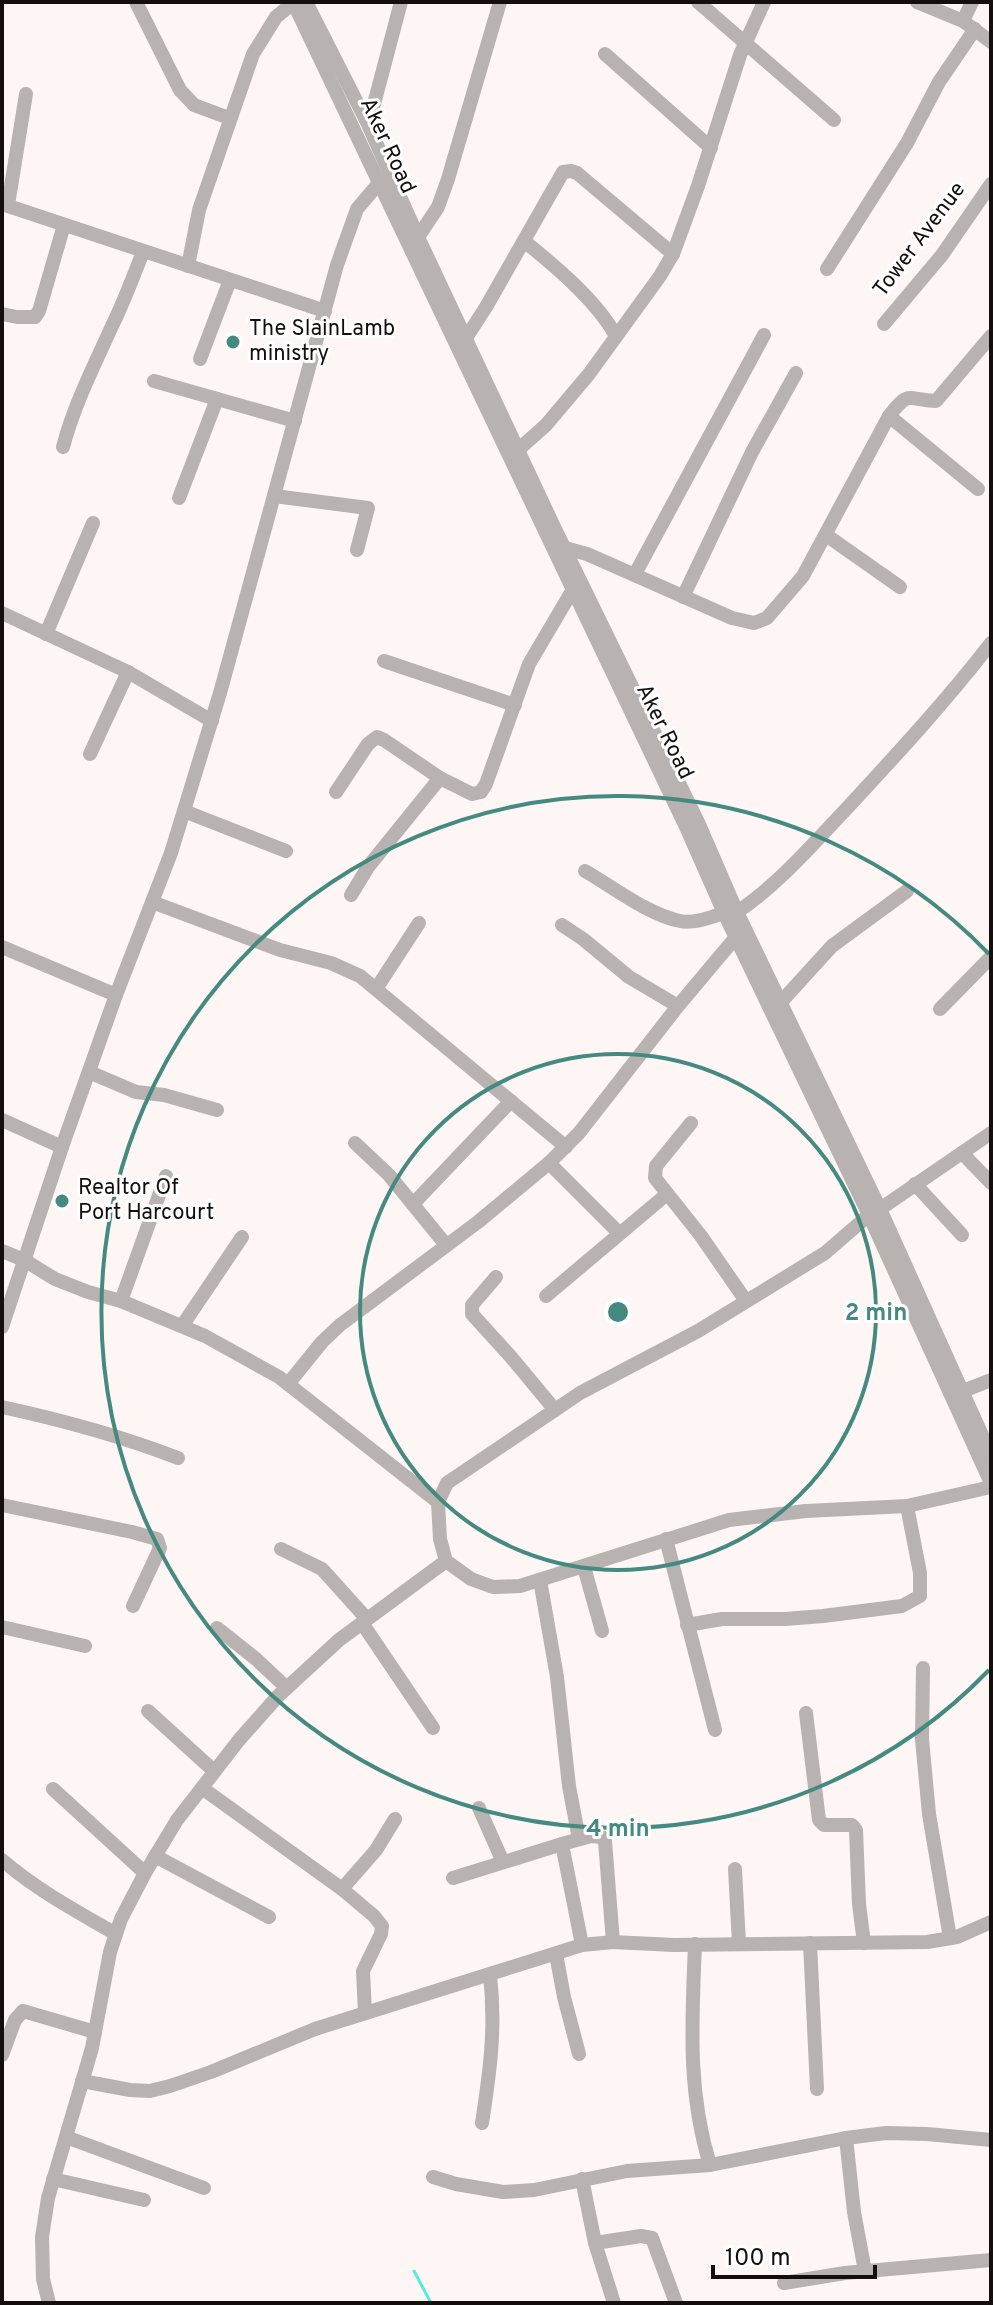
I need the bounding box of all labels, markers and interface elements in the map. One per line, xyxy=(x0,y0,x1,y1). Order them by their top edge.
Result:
street label: Aker Road xyxy=(353,94,421,198)
street label: Tower Avenue xyxy=(868,177,972,303)
place label: The SlainLamb ministry xyxy=(249,316,395,368)
marker: The SlainLamb ministry xyxy=(224,333,242,351)
street label: Aker Road xyxy=(629,680,699,784)
place label: Realtor Of Port Harcourt xyxy=(78,1175,214,1227)
marker: Realtor Of Port Harcourt xyxy=(53,1192,71,1210)
centre of rings xyxy=(604,1298,632,1326)
text: 2 min xyxy=(845,1299,907,1329)
text: 4 min xyxy=(586,1815,650,1845)
scale bar xyxy=(713,2229,875,2279)
text: 100 m xyxy=(725,2244,791,2274)

